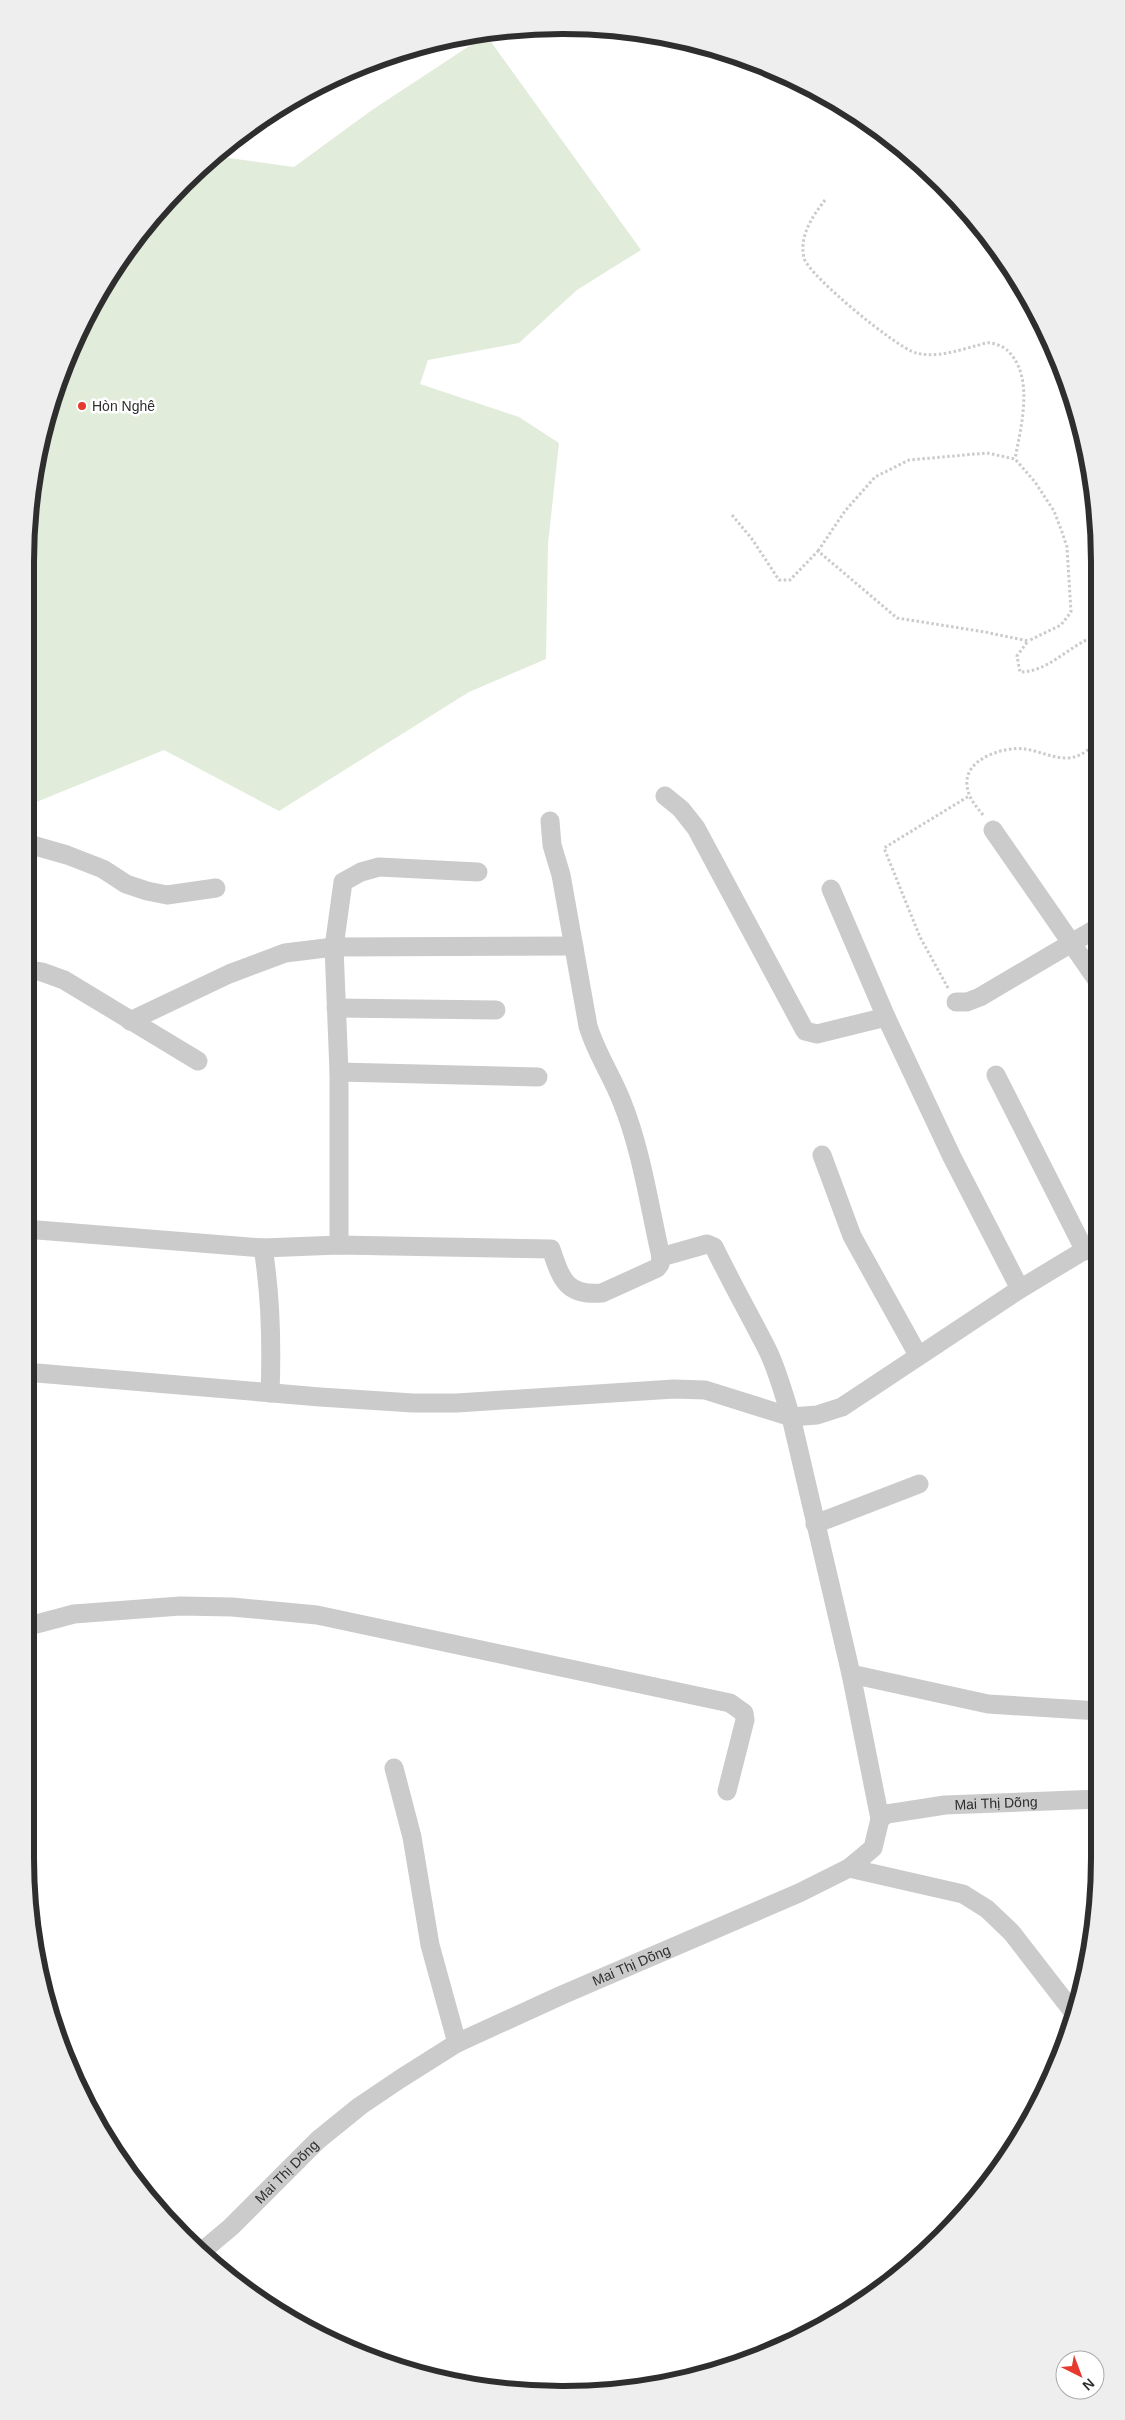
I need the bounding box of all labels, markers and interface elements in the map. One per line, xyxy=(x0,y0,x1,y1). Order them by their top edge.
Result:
place label: Hòn Nghê xyxy=(92,398,155,414)
marker: Hòn Nghê xyxy=(76,400,88,412)
street label: Mai Thị Dõng xyxy=(954,1793,1038,1813)
street label: Mai Thị Dõng xyxy=(590,1941,673,1989)
street label: Mai Thị Dõng xyxy=(251,2136,322,2207)
north arrow xyxy=(1055,2350,1105,2400)
text: N xyxy=(1080,2375,1098,2394)

